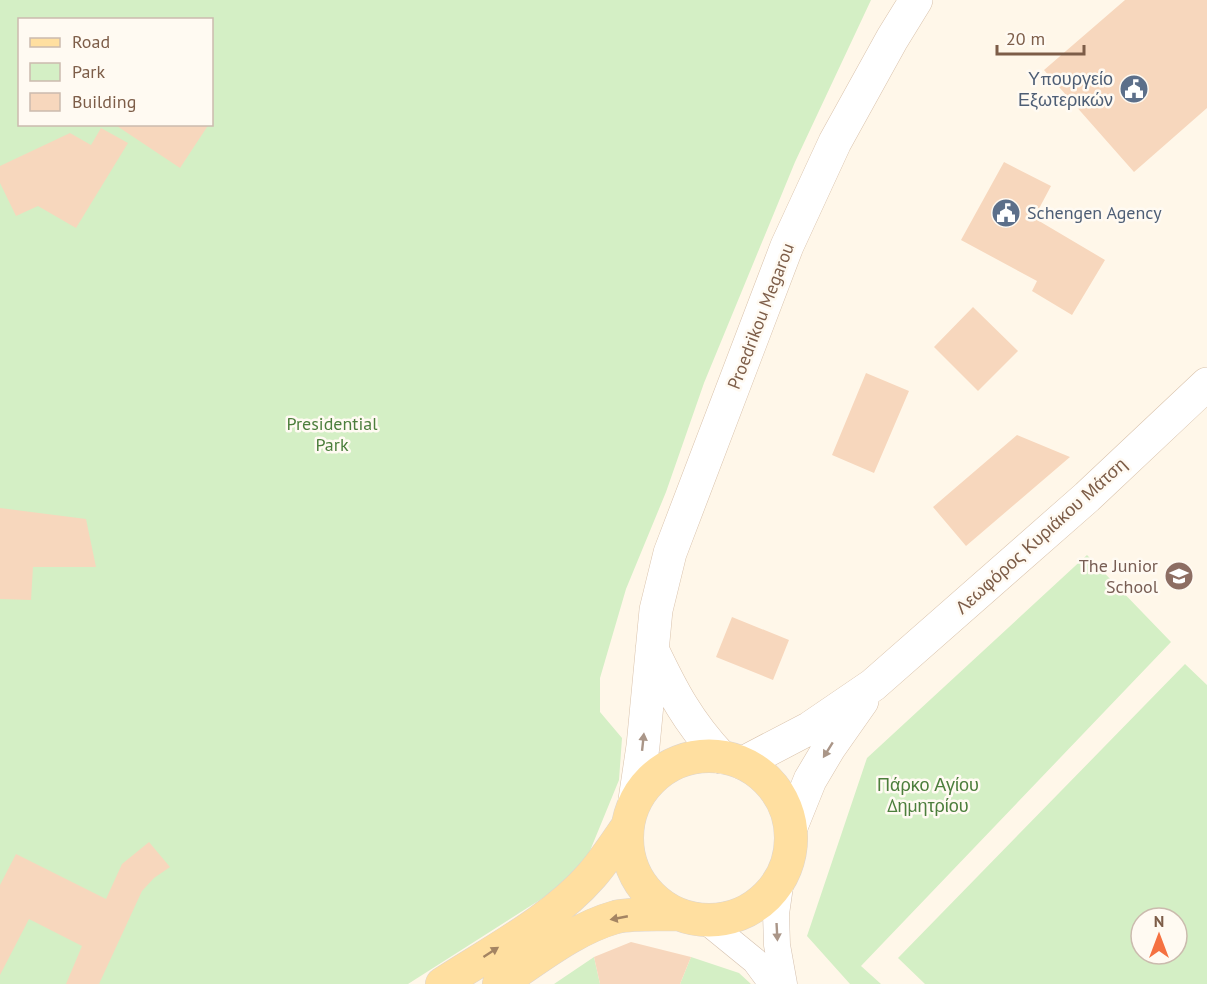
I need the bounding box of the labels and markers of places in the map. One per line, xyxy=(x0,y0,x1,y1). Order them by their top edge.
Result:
place label: Υπουργείο Εξωτερικών xyxy=(1018,67,1113,111)
public building icon: Υπουργείο Εξωτερικών xyxy=(1118,73,1150,105)
public building icon: Schengen Agency xyxy=(990,197,1022,229)
place label: Schengen Agency xyxy=(1027,201,1162,224)
place label: The Junior School xyxy=(1079,554,1159,598)
school or university icon: The Junior School xyxy=(1163,560,1195,592)

